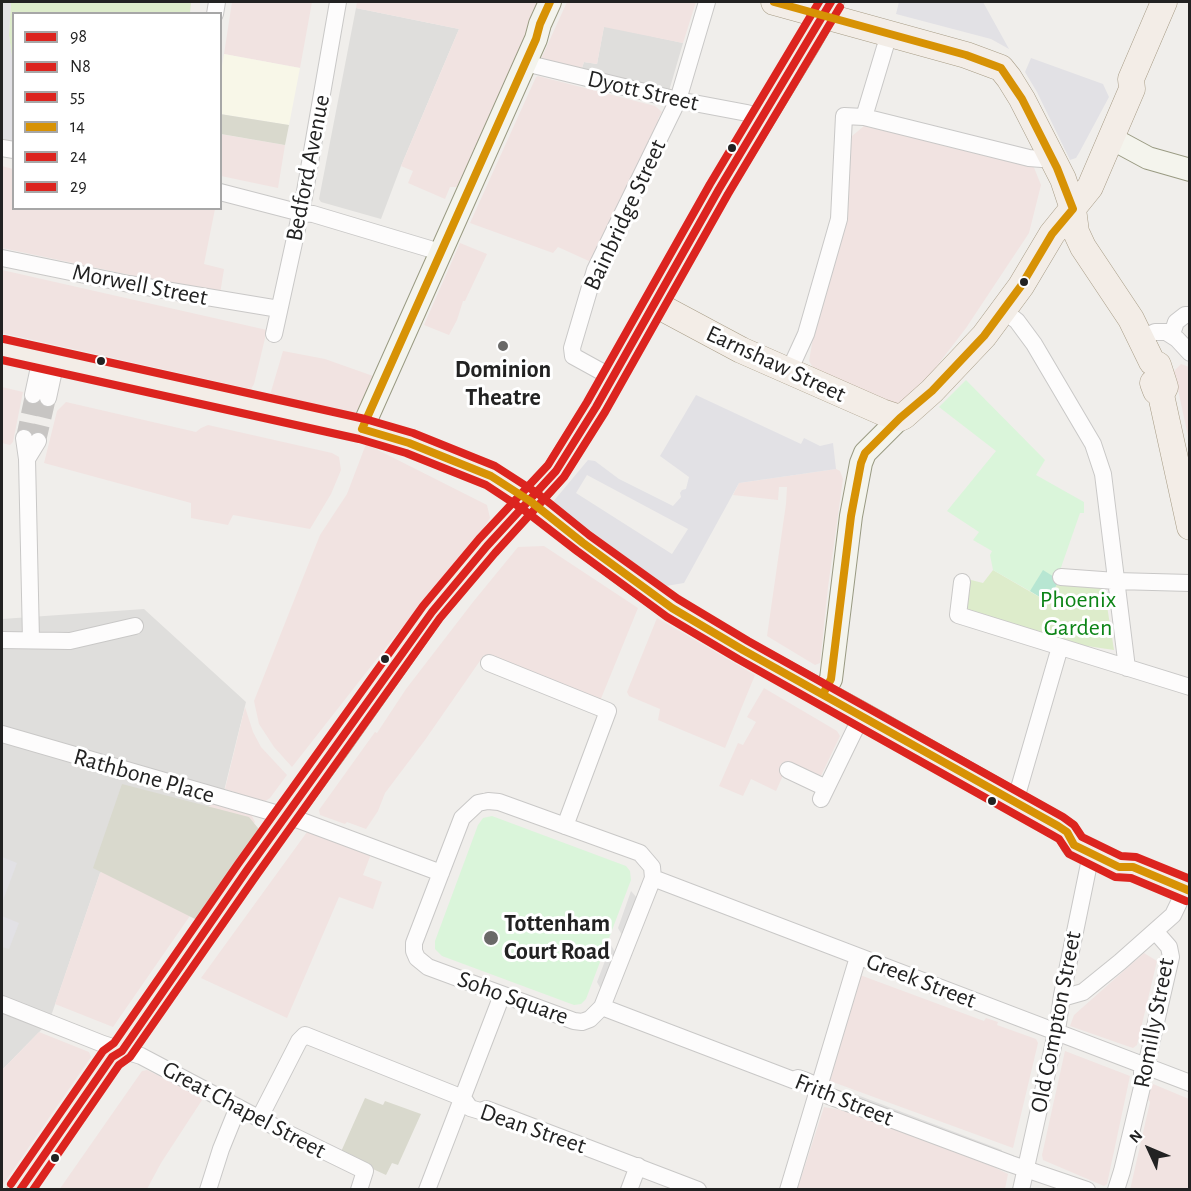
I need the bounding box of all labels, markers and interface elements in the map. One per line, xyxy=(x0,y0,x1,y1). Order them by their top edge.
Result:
legend xyxy=(12,12,222,210)
text: 98 xyxy=(70,28,87,46)
text: N8 xyxy=(70,58,91,76)
street label: Dyott Street xyxy=(585,64,701,118)
text: 55 xyxy=(70,88,85,106)
street label: Bedford Avenue xyxy=(280,92,336,244)
text: 14 xyxy=(70,118,85,136)
street label: Bainbridge Street xyxy=(577,135,673,295)
unlabelled marker xyxy=(726,142,738,154)
text: 24 xyxy=(70,148,87,166)
text: 29 xyxy=(70,178,87,196)
street label: Morwell Street xyxy=(70,258,210,312)
unlabelled marker xyxy=(1018,276,1030,288)
street label: Earnshaw Street xyxy=(702,319,850,409)
marker: Dominion Theatre xyxy=(496,339,510,353)
unlabelled marker xyxy=(95,355,107,367)
place label: Dominion Theatre xyxy=(455,356,551,412)
park label: Phoenix Garden xyxy=(1040,586,1116,642)
unlabelled marker xyxy=(379,653,391,665)
street label: Rathbone Place xyxy=(70,742,218,810)
unlabelled marker xyxy=(986,795,998,807)
place label: Tottenham Court Road xyxy=(504,910,610,966)
marker: Tottenham Court Road xyxy=(482,929,500,947)
street label: Old Compton Street xyxy=(1024,929,1088,1115)
street label: Greek Street xyxy=(862,947,980,1015)
street label: Romilly Street xyxy=(1127,956,1181,1090)
street label: Soho Square xyxy=(454,965,572,1031)
street label: Great Chapel Street xyxy=(157,1055,331,1165)
street label: Frith Street xyxy=(791,1067,897,1133)
street label: Dean Street xyxy=(476,1097,590,1161)
north arrow xyxy=(1119,1119,1179,1179)
text: N xyxy=(1126,1127,1146,1146)
unlabelled marker xyxy=(49,1152,61,1164)

